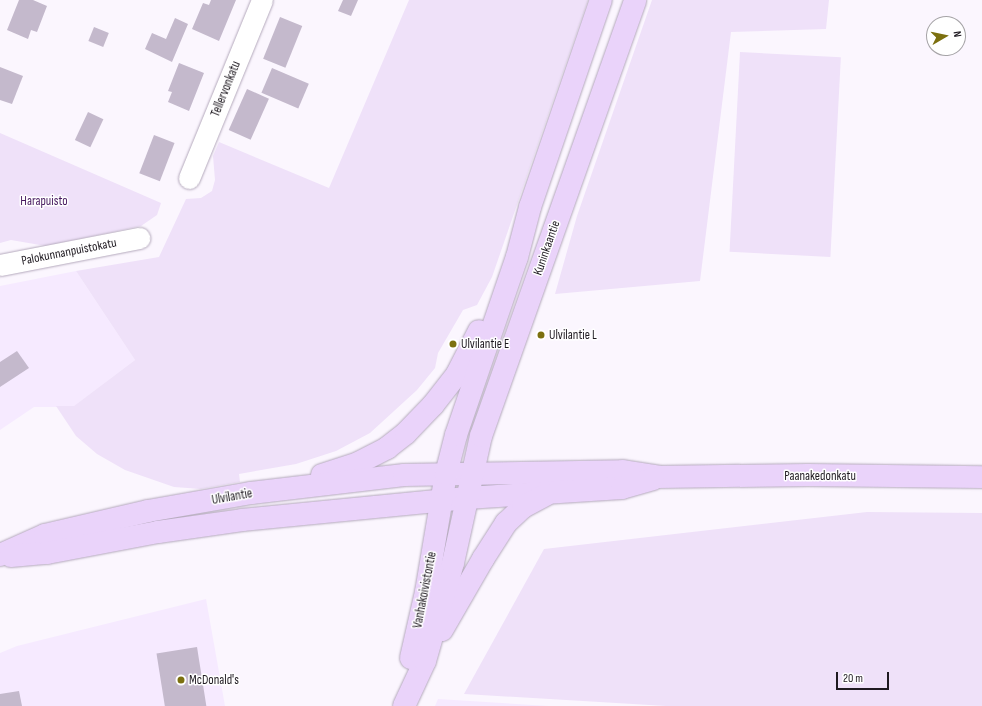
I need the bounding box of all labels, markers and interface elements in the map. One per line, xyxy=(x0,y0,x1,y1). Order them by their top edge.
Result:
north arrow xyxy=(926,16,966,56)
text: N xyxy=(950,30,964,38)
street label: Tellervonkatu xyxy=(208,59,244,119)
park label: Harapuisto xyxy=(20,193,68,209)
street label: Kuninkaantie xyxy=(530,219,564,277)
street label: Palokunnanpuistokatu xyxy=(20,235,118,269)
place label: Ulvilantie L xyxy=(549,327,597,343)
marker: Ulvilantie L xyxy=(536,330,546,340)
place label: Ulvilantie E xyxy=(461,336,509,352)
marker: Ulvilantie E xyxy=(448,339,458,349)
street label: Paanakedonkatu xyxy=(784,468,856,484)
street label: Ulvilantie xyxy=(210,486,254,508)
street label: Vanhakoivistontie xyxy=(410,550,440,630)
scale bar xyxy=(838,664,891,690)
text: 20 m xyxy=(843,671,863,686)
place label: McDonald's xyxy=(189,672,239,688)
marker: McDonald's xyxy=(176,675,186,685)

